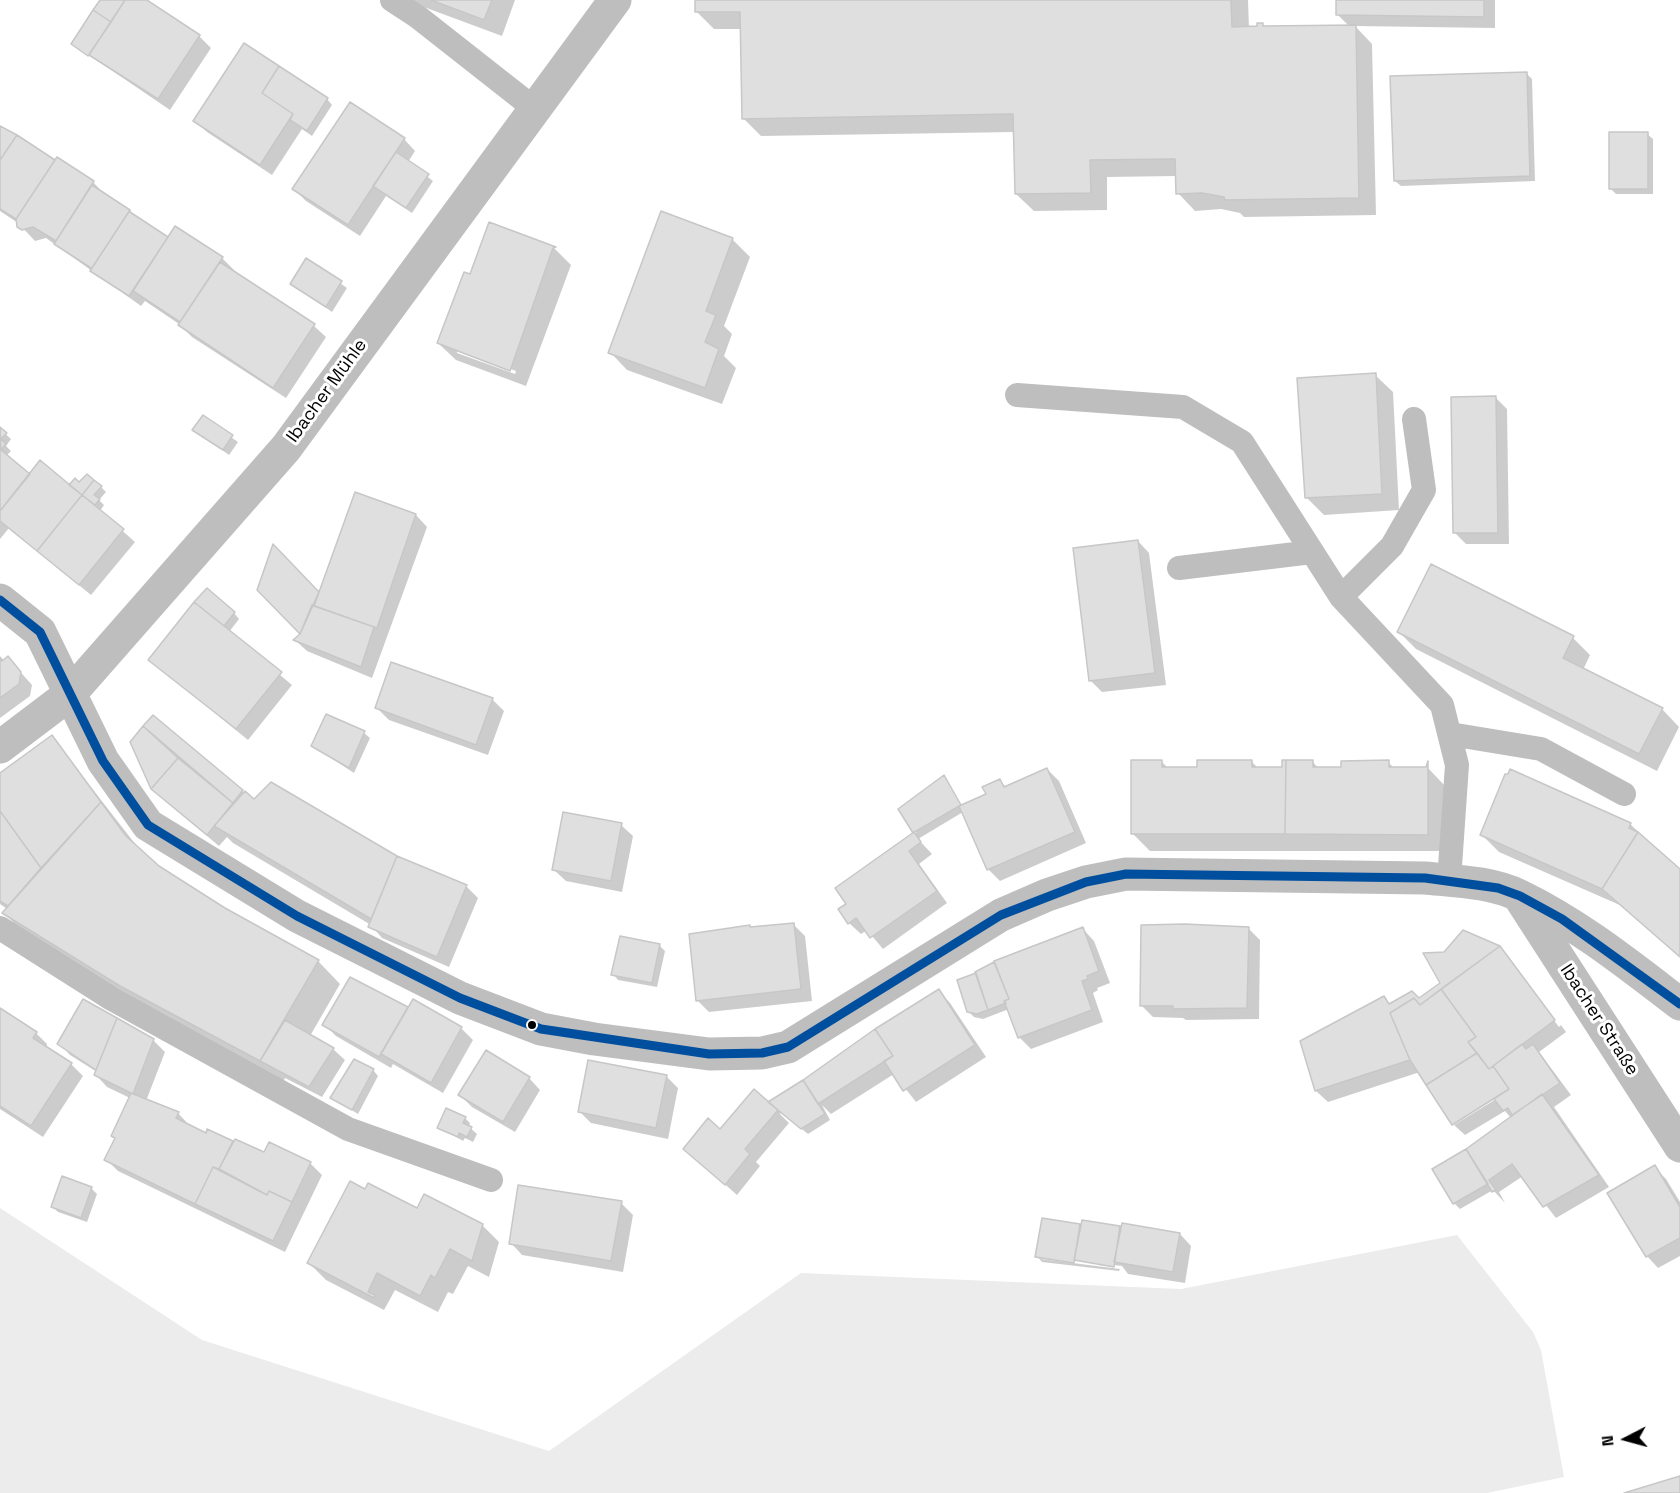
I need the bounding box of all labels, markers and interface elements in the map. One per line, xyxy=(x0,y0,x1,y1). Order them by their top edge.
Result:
street label: Ibacher Mühle xyxy=(282,335,372,447)
street label: Ibacher Straße xyxy=(1555,960,1643,1080)
unlabelled marker xyxy=(526,1019,538,1031)
north arrow xyxy=(1596,1409,1656,1469)
text: N xyxy=(1597,1435,1619,1447)

